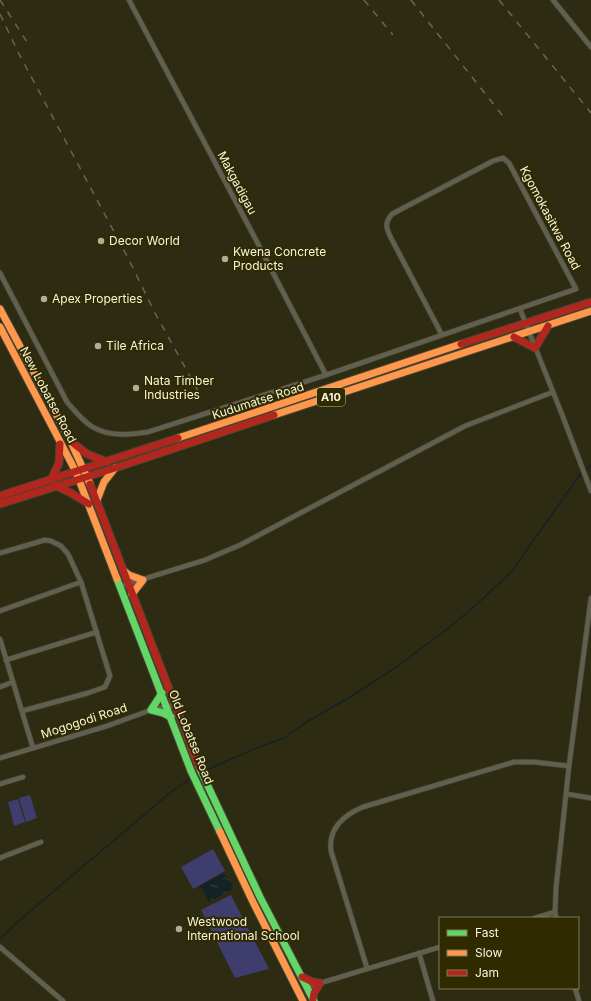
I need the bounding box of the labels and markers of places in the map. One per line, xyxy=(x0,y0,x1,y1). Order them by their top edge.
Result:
place label: Decor World xyxy=(109,233,180,248)
marker: Decor World xyxy=(96,236,106,246)
place label: Kwena Concrete Products xyxy=(233,244,326,273)
marker: Kwena Concrete Products xyxy=(220,254,230,264)
place label: Apex Properties xyxy=(52,291,143,306)
marker: Apex Properties xyxy=(39,294,49,304)
place label: Tile Africa xyxy=(106,338,164,353)
marker: Tile Africa xyxy=(93,341,103,351)
place label: Nata Timber Industries xyxy=(144,373,214,402)
marker: Nata Timber Industries xyxy=(131,383,141,393)
place label: Westwood International School xyxy=(187,914,300,943)
marker: Westwood International School xyxy=(174,924,184,934)

